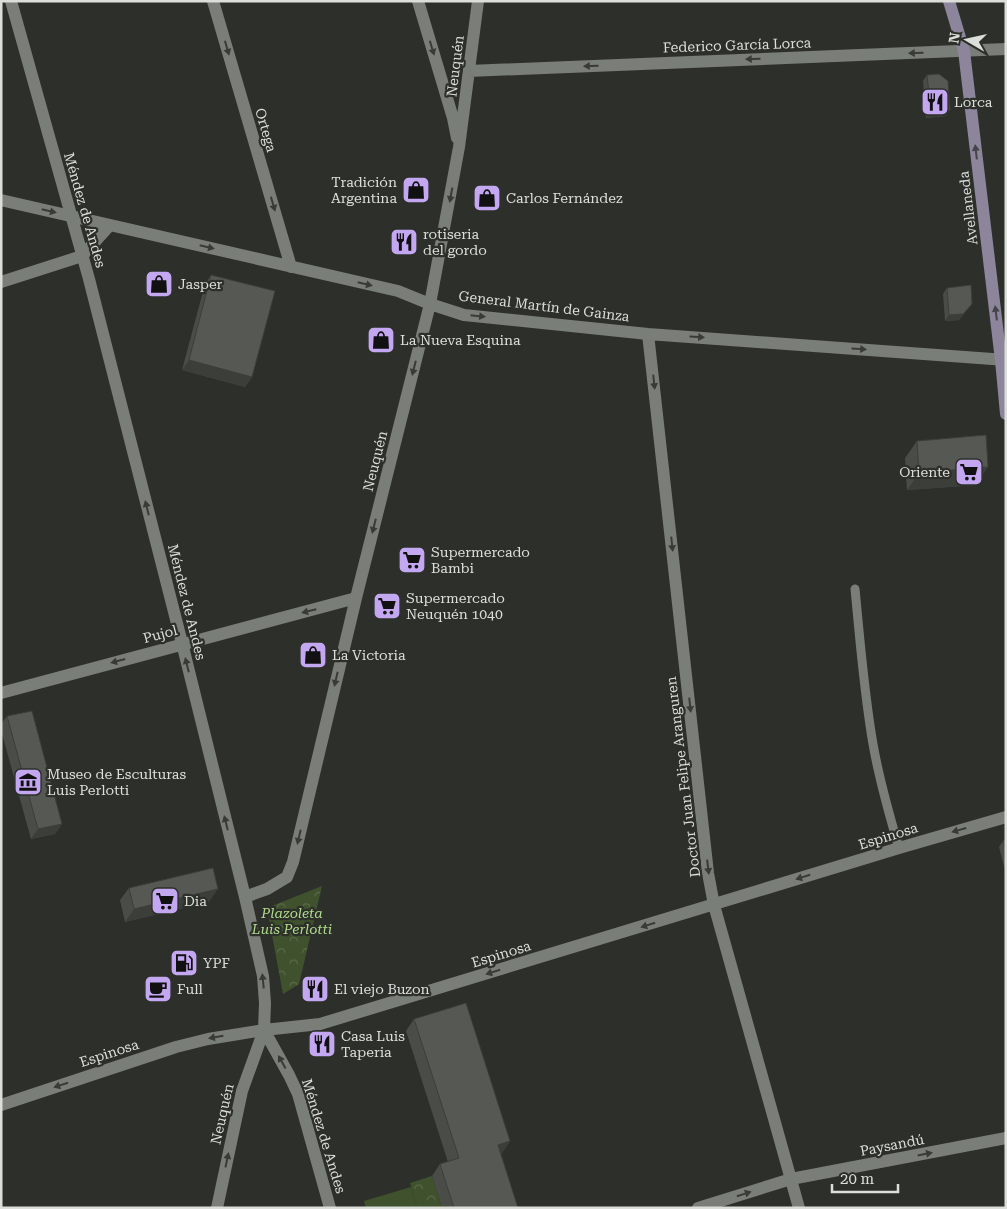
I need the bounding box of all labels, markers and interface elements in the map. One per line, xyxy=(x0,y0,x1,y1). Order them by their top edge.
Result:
north arrow xyxy=(942,15,992,65)
text: N xyxy=(945,31,963,45)
street label: Neuquén xyxy=(443,34,467,98)
street label: Federico García Lorca xyxy=(663,34,812,56)
one-way arrow xyxy=(223,41,231,56)
one-way arrow xyxy=(429,41,437,56)
one-way arrow xyxy=(907,49,923,57)
one-way arrow xyxy=(745,56,761,64)
one-way arrow xyxy=(583,62,599,70)
restaurant icon: Lorca xyxy=(920,87,950,117)
place label: Lorca xyxy=(954,94,993,110)
street label: Ortega xyxy=(252,106,280,154)
one-way arrow xyxy=(972,144,980,160)
street label: Méndez de Andes xyxy=(61,151,109,270)
street label: Avellaneda xyxy=(955,170,980,246)
place label: Tradición Argentina xyxy=(331,174,397,206)
shop icon: Tradición Argentina xyxy=(401,175,431,205)
shop icon: Carlos Fernández xyxy=(472,183,502,213)
one-way arrow xyxy=(446,188,454,204)
place label: Carlos Fernández xyxy=(506,190,623,206)
one-way arrow xyxy=(269,196,277,211)
one-way arrow xyxy=(41,207,57,215)
place label: rotiseria del gordo xyxy=(423,226,487,258)
restaurant icon: rotiseria del gordo xyxy=(389,227,419,257)
one-way arrow xyxy=(200,243,215,251)
shop icon: Jasper xyxy=(144,269,174,299)
place label: Jasper xyxy=(178,276,223,292)
one-way arrow xyxy=(358,280,374,288)
street label: General Martín de Gainza xyxy=(458,288,631,324)
one-way arrow xyxy=(992,305,1000,321)
one-way arrow xyxy=(470,312,486,320)
shop icon: La Nueva Esquina xyxy=(366,325,396,355)
place label: La Nueva Esquina xyxy=(400,332,521,348)
one-way arrow xyxy=(689,334,705,342)
one-way arrow xyxy=(851,346,867,354)
one-way arrow xyxy=(410,361,418,376)
one-way arrow xyxy=(650,374,658,390)
street label: Neuquén xyxy=(360,429,390,493)
supermarket icon: Oriente xyxy=(954,457,984,487)
place label: Oriente xyxy=(899,464,950,480)
one-way arrow xyxy=(143,500,151,516)
one-way arrow xyxy=(370,518,378,533)
one-way arrow xyxy=(668,536,676,552)
street label: Méndez de Andes xyxy=(165,542,209,662)
place label: Supermercado Bambi xyxy=(431,544,530,576)
supermarket icon: Supermercado Bambi xyxy=(397,545,427,575)
place label: Supermercado Neuquén 1040 xyxy=(406,590,505,622)
supermarket icon: Supermercado Neuquén 1040 xyxy=(372,591,402,621)
one-way arrow xyxy=(301,607,316,615)
street label: Pujol xyxy=(141,622,180,646)
shop icon: La Victoria xyxy=(298,640,328,670)
place label: La Victoria xyxy=(332,647,406,663)
one-way arrow xyxy=(110,657,125,665)
one-way arrow xyxy=(183,658,191,673)
one-way arrow xyxy=(332,672,340,687)
street label: Doctor Juan Felipe Aranguren xyxy=(663,676,703,878)
one-way arrow xyxy=(686,697,694,713)
place label: Museo de Esculturas Luis Perlotti xyxy=(47,766,186,798)
museum icon: Museo de Esculturas Luis Perlotti xyxy=(13,767,43,797)
one-way arrow xyxy=(222,816,230,831)
street label: Espinosa xyxy=(856,819,920,853)
one-way arrow xyxy=(951,827,966,835)
one-way arrow xyxy=(295,830,303,845)
one-way arrow xyxy=(704,859,712,875)
one-way arrow xyxy=(796,874,811,882)
supermarket icon: Dia xyxy=(150,886,180,916)
place label: Dia xyxy=(184,893,207,909)
park label: Plazoleta Luis Perlotti xyxy=(251,905,332,937)
one-way arrow xyxy=(640,921,655,929)
street label: Espinosa xyxy=(469,937,533,971)
fuel station icon: YPF xyxy=(169,948,199,978)
place label: YPF xyxy=(203,955,230,971)
one-way arrow xyxy=(485,969,500,977)
one-way arrow xyxy=(259,973,267,989)
cafe icon: Full xyxy=(143,974,173,1004)
restaurant icon: El viejo Buzon xyxy=(300,974,330,1004)
place label: Full xyxy=(177,981,203,997)
place label: El viejo Buzon xyxy=(334,981,430,997)
place label: Casa Luis Taperia xyxy=(341,1028,405,1060)
restaurant icon: Casa Luis Taperia xyxy=(307,1029,337,1059)
one-way arrow xyxy=(207,1034,223,1042)
street label: Espinosa xyxy=(77,1036,141,1070)
one-way arrow xyxy=(278,1055,286,1070)
street label: Méndez de Andes xyxy=(299,1077,349,1196)
one-way arrow xyxy=(53,1082,68,1089)
street label: Neuquén xyxy=(207,1082,237,1146)
street label: Paysandú xyxy=(859,1131,926,1159)
one-way arrow xyxy=(917,1149,933,1157)
one-way arrow xyxy=(223,1152,231,1168)
scale bar xyxy=(832,1162,898,1194)
text: 20 m xyxy=(840,1170,875,1188)
one-way arrow xyxy=(737,1189,752,1197)

